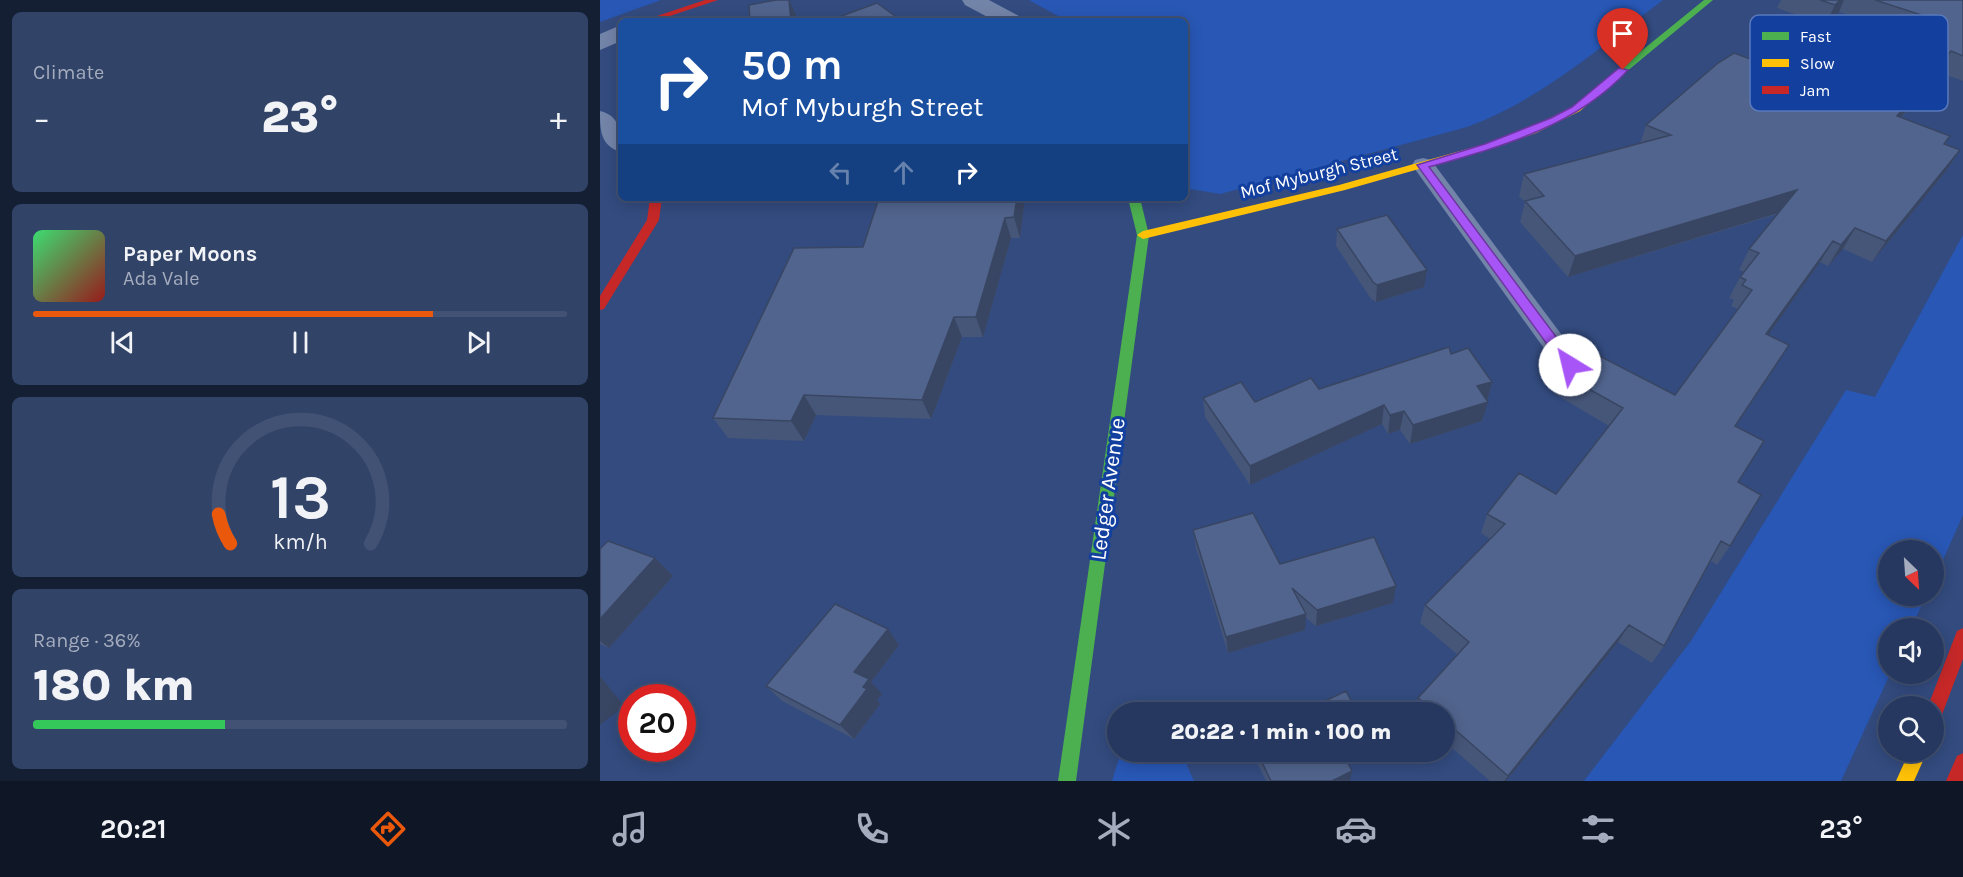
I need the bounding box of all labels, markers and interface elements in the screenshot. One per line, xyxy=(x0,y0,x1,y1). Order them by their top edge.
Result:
pin xyxy=(1597,8,1648,70)
legend xyxy=(1750,15,1948,111)
icon: arrive xyxy=(1606,17,1639,50)
text: Fast xyxy=(1800,27,1831,46)
text: 50 m xyxy=(741,40,843,90)
icon: right xyxy=(642,42,720,120)
text: Slow xyxy=(1800,54,1835,73)
text: Climate xyxy=(33,61,104,84)
text: Jam xyxy=(1800,81,1830,100)
text: 23° xyxy=(261,91,339,143)
text: Mof Myburgh Street xyxy=(741,91,983,123)
text: − xyxy=(33,99,50,137)
text: + xyxy=(550,99,567,137)
street label: Mof Myburgh Street xyxy=(1238,143,1400,203)
icon: left xyxy=(824,156,857,189)
icon: ahead xyxy=(887,156,920,189)
icon: right xyxy=(950,156,983,189)
text: Paper Moons xyxy=(123,241,257,267)
text: Ada Vale xyxy=(123,267,200,290)
icon: previous xyxy=(106,326,139,359)
icon: pause xyxy=(284,326,317,359)
icon: next xyxy=(462,326,495,359)
position arrow xyxy=(1538,333,1602,397)
street label: Ledger Avenue xyxy=(1085,416,1131,562)
text: 13 xyxy=(269,461,331,534)
text: km/h xyxy=(273,529,327,554)
north arrow xyxy=(1878,540,1944,606)
map controls xyxy=(1878,540,1944,762)
button: sound xyxy=(1878,618,1944,684)
text: Range · 36% xyxy=(33,629,141,652)
text: 180 km xyxy=(33,659,195,711)
speed limit sign: 20 xyxy=(618,684,696,762)
button: search xyxy=(1878,696,1944,762)
text: 20:22 · 1 min · 100 m xyxy=(1170,719,1392,745)
icon: directions xyxy=(367,808,409,850)
icon: music xyxy=(609,808,651,850)
icon: phone xyxy=(851,808,893,850)
icon: climate xyxy=(1093,808,1135,850)
icon: car xyxy=(1335,808,1377,850)
icon: filters xyxy=(1577,808,1619,850)
text: 20:21 xyxy=(100,813,167,845)
text: 23° xyxy=(1819,813,1863,845)

